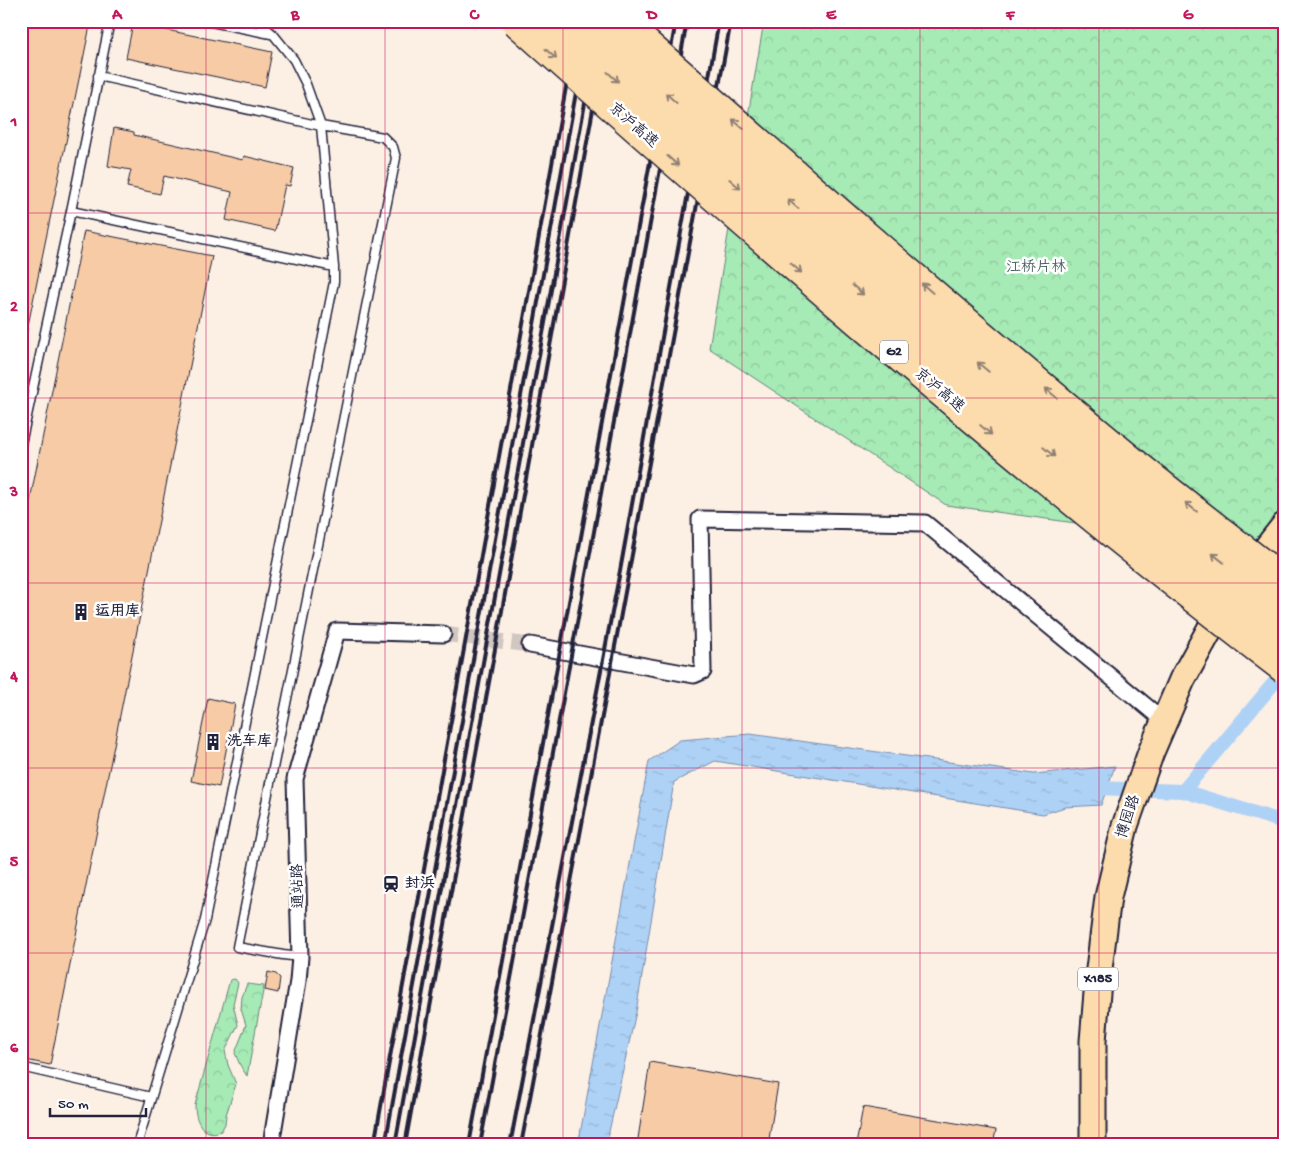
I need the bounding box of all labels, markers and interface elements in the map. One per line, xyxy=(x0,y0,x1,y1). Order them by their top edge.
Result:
text: A xyxy=(111,7,123,26)
text: B xyxy=(290,7,300,26)
text: C xyxy=(469,7,480,26)
text: D xyxy=(645,7,658,26)
text: E xyxy=(826,7,837,26)
text: F xyxy=(1005,7,1016,26)
text: G xyxy=(1183,7,1194,26)
one-way arrow xyxy=(545,48,558,59)
one-way arrow xyxy=(607,71,620,83)
one-way arrow xyxy=(664,92,677,104)
street label: 京沪高速 xyxy=(604,99,662,152)
text: 1 xyxy=(10,114,17,133)
one-way arrow xyxy=(732,118,745,130)
one-way arrow xyxy=(667,155,680,167)
one-way arrow xyxy=(729,178,742,190)
one-way arrow xyxy=(787,199,800,210)
park label: 江桥片林 xyxy=(1006,259,1066,277)
one-way arrow xyxy=(789,262,802,274)
one-way arrow xyxy=(921,282,934,293)
one-way arrow xyxy=(852,285,865,296)
text: 2 xyxy=(10,299,18,318)
road number: G2 xyxy=(880,341,908,364)
one-way arrow xyxy=(977,361,990,372)
street label: 京沪高速 xyxy=(910,364,968,417)
one-way arrow xyxy=(1045,387,1058,398)
one-way arrow xyxy=(979,424,992,435)
one-way arrow xyxy=(1043,446,1056,457)
text: 3 xyxy=(9,484,18,503)
one-way arrow xyxy=(1184,501,1197,512)
one-way arrow xyxy=(1211,553,1224,564)
building icon: 运用库 xyxy=(71,602,91,622)
place label: 运用库 xyxy=(95,603,140,621)
text: 4 xyxy=(9,669,18,688)
building icon: 洗车库 xyxy=(203,732,223,752)
place label: 洗车库 xyxy=(227,733,272,751)
street label: 博园路 xyxy=(1113,793,1145,841)
text: 5 xyxy=(10,854,19,873)
street label: 通站路 xyxy=(289,863,309,909)
station icon: 封浜 xyxy=(381,874,401,894)
place label: 封浜 xyxy=(405,875,435,893)
road number: X185 xyxy=(1078,968,1118,991)
text: 6 xyxy=(10,1040,19,1059)
scale bar xyxy=(50,1086,146,1118)
text: 50 m xyxy=(58,1096,89,1114)

